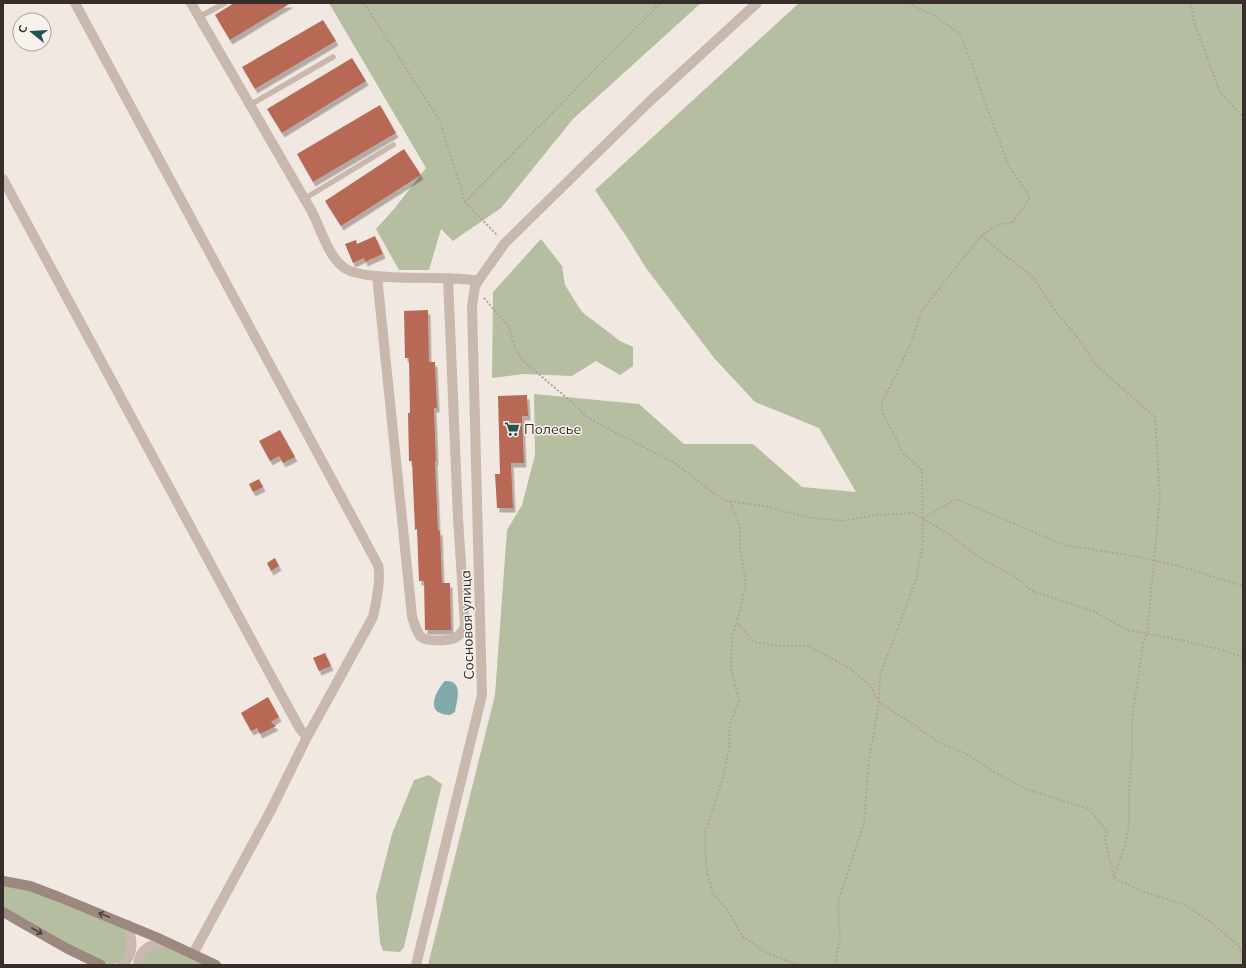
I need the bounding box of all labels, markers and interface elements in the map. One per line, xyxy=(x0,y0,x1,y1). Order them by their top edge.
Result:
north arrow xyxy=(12,12,52,52)
text: С xyxy=(15,23,30,35)
supermarket icon: Полесье xyxy=(503,420,521,438)
place label: Полесье xyxy=(524,420,581,438)
street label: Сосновая улица xyxy=(456,570,478,680)
one-way arrow xyxy=(98,911,110,919)
one-way arrow xyxy=(31,928,43,936)

